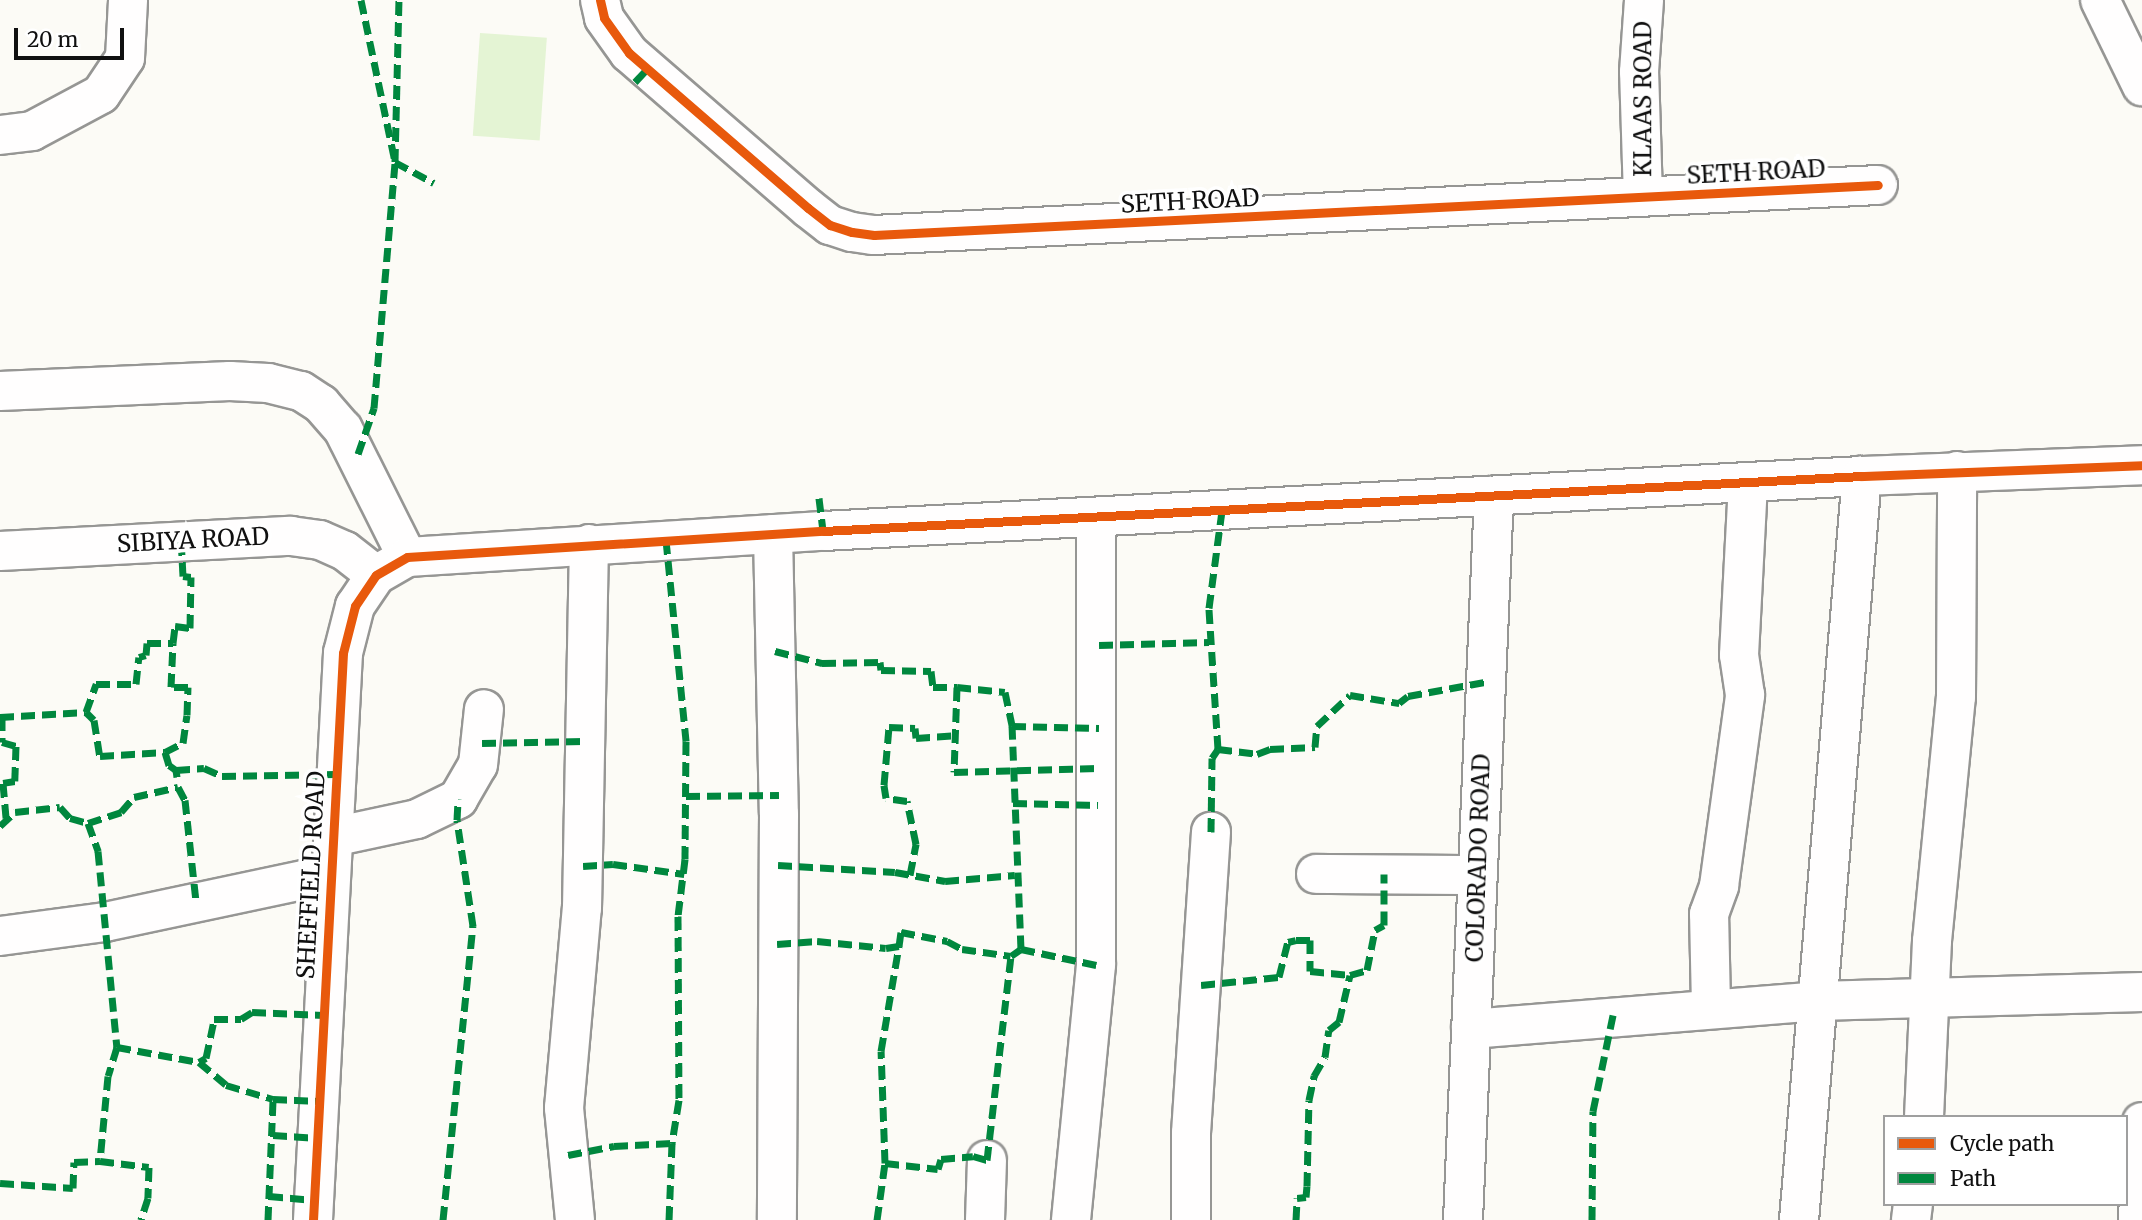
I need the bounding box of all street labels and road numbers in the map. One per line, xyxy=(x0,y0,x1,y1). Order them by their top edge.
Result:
street label: KLAAS ROAD xyxy=(1629,21,1657,177)
street label: SETH ROAD xyxy=(1686,154,1826,190)
street label: SETH ROAD xyxy=(1120,183,1260,219)
street label: SIBIYA ROAD xyxy=(116,522,270,558)
street label: COLORADO ROAD xyxy=(1460,753,1496,963)
street label: SHEFFIELD ROAD xyxy=(291,770,331,980)

